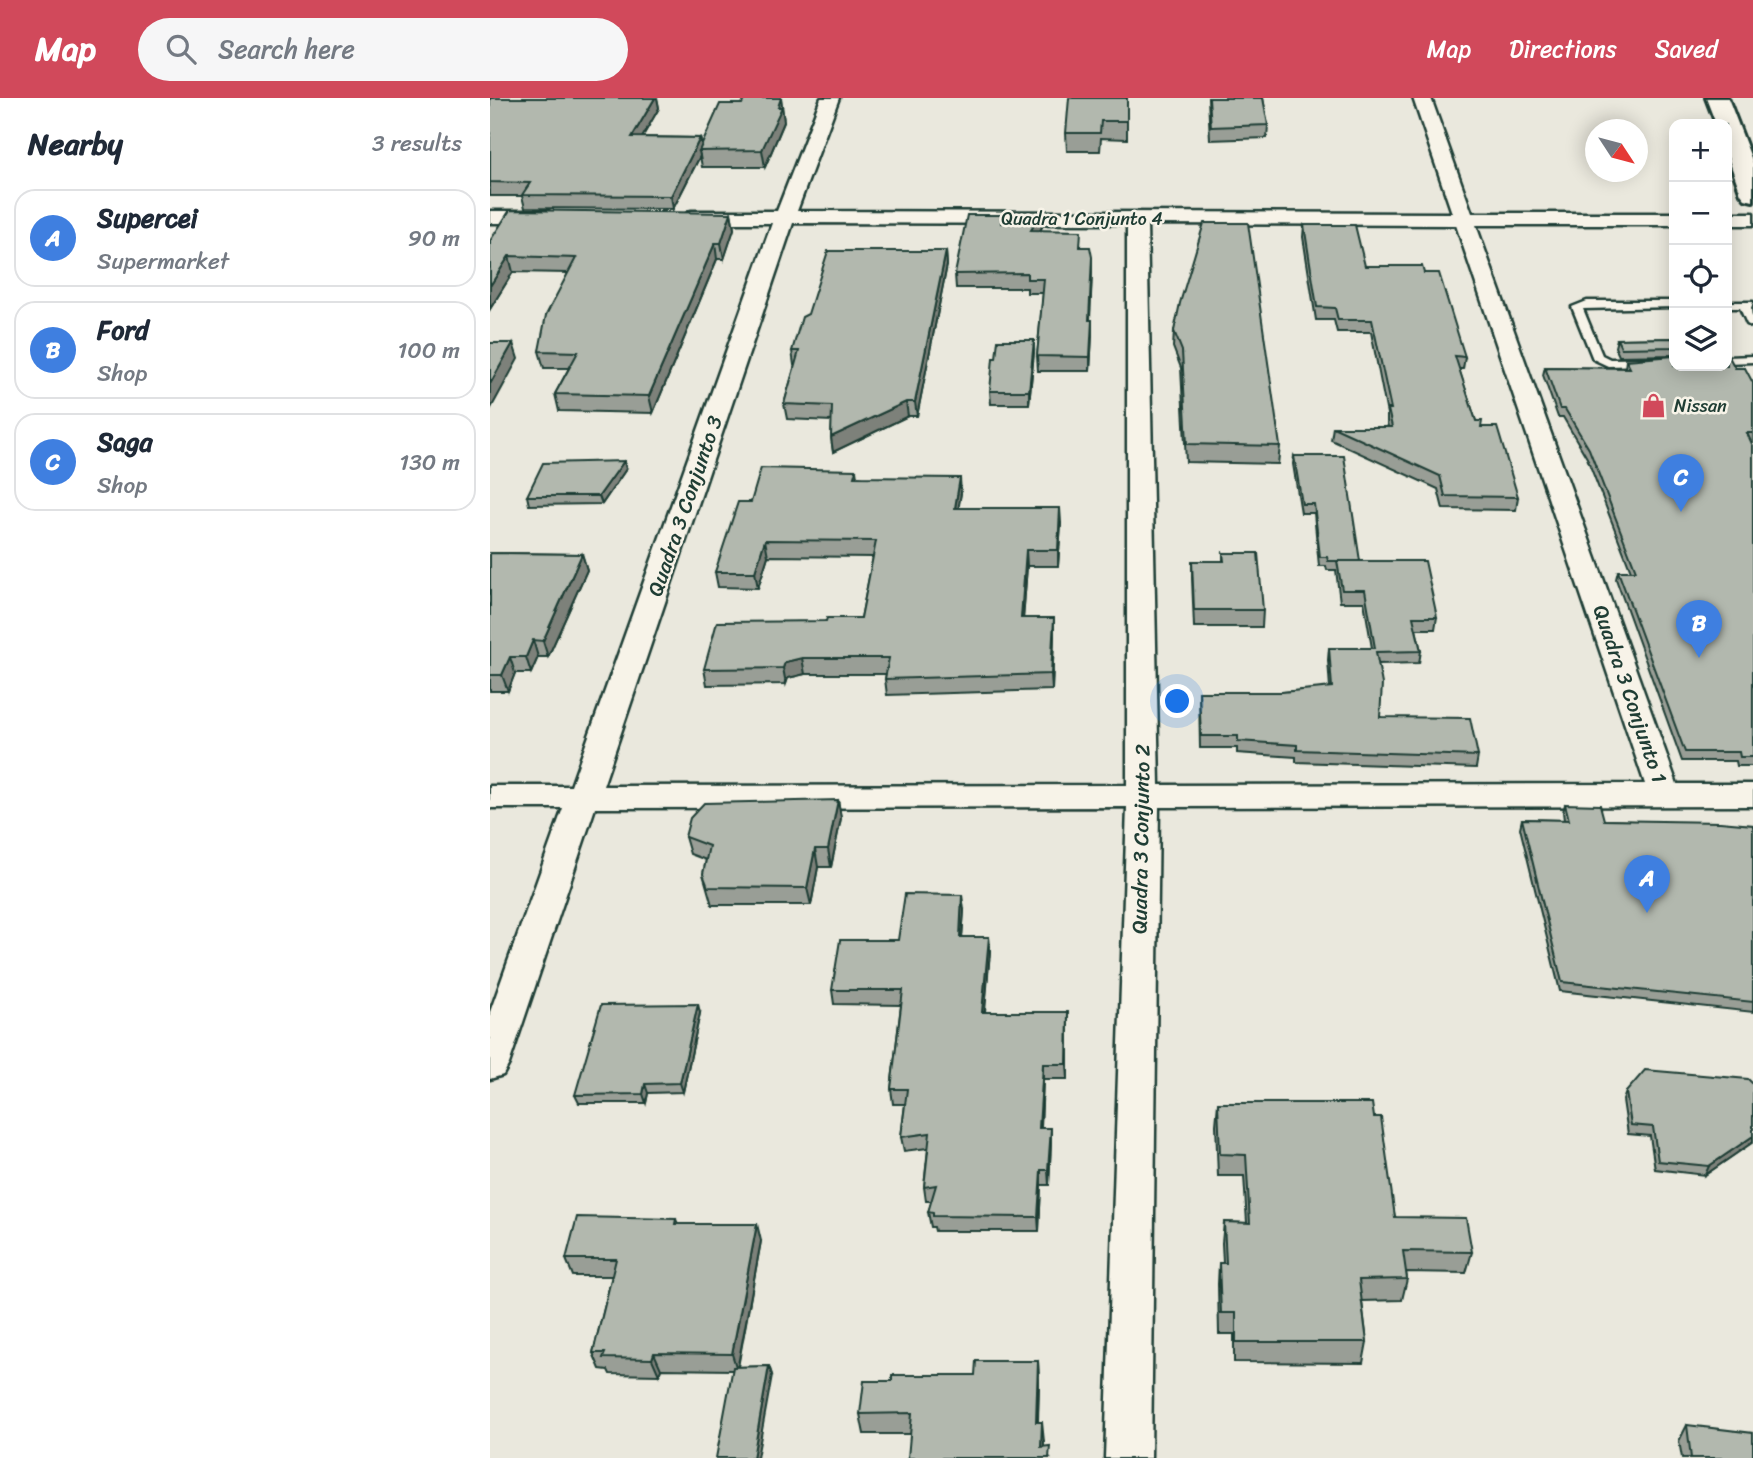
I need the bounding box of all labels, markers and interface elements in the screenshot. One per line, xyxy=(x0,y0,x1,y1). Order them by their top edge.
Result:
search box xyxy=(138,18,628,81)
text: Map xyxy=(35,20,96,78)
text: Search here xyxy=(218,26,355,72)
text: Map xyxy=(1427,28,1471,70)
text: Directions xyxy=(1509,28,1617,70)
text: Saved xyxy=(1655,28,1718,70)
icon: search xyxy=(162,30,200,68)
text: Nearby xyxy=(28,117,123,171)
north arrow xyxy=(1585,119,1648,182)
map controls xyxy=(1669,119,1732,371)
button: + xyxy=(1669,119,1732,182)
text: 3 results xyxy=(372,123,462,164)
button: − xyxy=(1669,182,1732,245)
text: Supercei xyxy=(97,195,198,241)
street label: Quadra 1 Conjunto 4 xyxy=(1001,203,1163,235)
text: A xyxy=(45,218,61,259)
text: 90 m xyxy=(408,218,460,259)
text: Supermarket xyxy=(97,241,229,282)
button: locate xyxy=(1669,245,1732,308)
text: Ford xyxy=(97,307,149,353)
button: layers xyxy=(1669,308,1732,371)
text: B xyxy=(46,330,60,371)
text: 100 m xyxy=(397,330,460,371)
text: Shop xyxy=(97,353,147,394)
place label: Nissan xyxy=(1674,390,1727,422)
shop icon: Nissan xyxy=(1640,392,1668,420)
street label: Quadra 3 Conjunto 3 xyxy=(636,410,734,602)
text: Saga xyxy=(97,419,153,465)
text: C xyxy=(46,442,60,483)
text: 130 m xyxy=(399,442,460,483)
pin: C xyxy=(1658,454,1704,512)
text: Shop xyxy=(97,465,147,506)
street label: Quadra 3 Conjunto 1 xyxy=(1582,600,1678,788)
pin: B xyxy=(1676,600,1722,658)
your location xyxy=(1160,684,1194,718)
street label: Quadra 3 Conjunto 2 xyxy=(1120,744,1162,934)
pin: A xyxy=(1624,855,1670,913)

